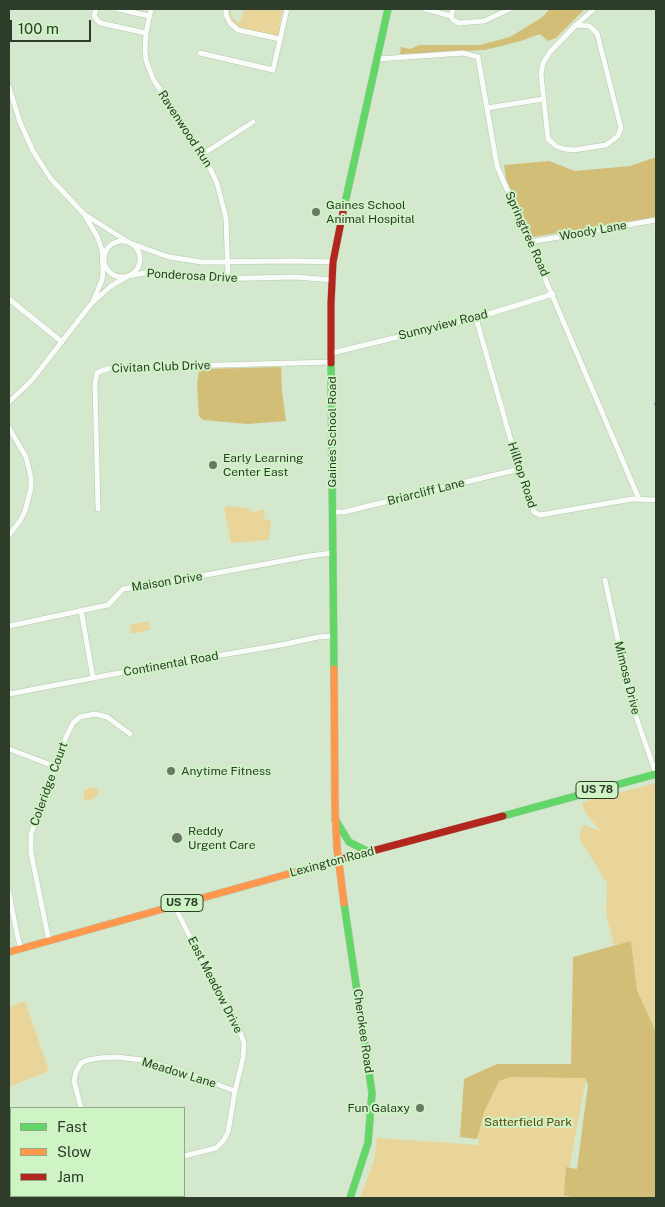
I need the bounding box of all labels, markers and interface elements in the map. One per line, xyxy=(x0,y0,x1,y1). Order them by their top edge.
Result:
scale bar xyxy=(12,10,94,42)
text: 100 m xyxy=(18,20,59,37)
street label: Ravenwood Run xyxy=(155,88,215,170)
street label: Springtree Road xyxy=(502,189,552,279)
place label: Gaines School Animal Hospital xyxy=(326,198,415,226)
marker: Gaines School Animal Hospital xyxy=(310,206,322,218)
street label: Woody Lane xyxy=(558,218,628,244)
street label: Ponderosa Drive xyxy=(146,266,238,286)
street label: Sunnyview Road xyxy=(397,307,489,343)
street label: Civitan Club Drive xyxy=(111,358,211,376)
street label: Gaines School Road xyxy=(325,376,339,488)
street label: Hilltop Road xyxy=(505,440,539,510)
place label: Early Learning Center East xyxy=(223,451,304,479)
marker: Early Learning Center East xyxy=(207,459,219,471)
street label: Briarcliff Lane xyxy=(386,475,466,509)
street label: Maison Drive xyxy=(131,569,203,595)
street label: Mimosa Drive xyxy=(611,640,643,716)
street label: Continental Road xyxy=(122,649,220,679)
street label: Coleridge Court xyxy=(27,740,71,828)
place label: Anytime Fitness xyxy=(181,764,271,778)
marker: Anytime Fitness xyxy=(165,765,177,777)
road number: US 78 xyxy=(576,782,618,798)
place label: Reddy Urgent Care xyxy=(188,824,255,852)
marker: Reddy Urgent Care xyxy=(170,831,184,845)
street label: Lexington Road xyxy=(288,844,376,880)
road number: US 78 xyxy=(161,894,203,911)
street label: East Meadow Drive xyxy=(184,934,246,1036)
street label: Cherokee Road xyxy=(350,988,376,1074)
street label: Meadow Lane xyxy=(140,1055,218,1091)
place label: Fun Galaxy xyxy=(347,1101,410,1115)
marker: Fun Galaxy xyxy=(414,1102,426,1114)
legend xyxy=(10,1107,185,1197)
park label: Satterfield Park xyxy=(484,1115,572,1129)
text: Fast xyxy=(57,1118,87,1135)
text: Slow xyxy=(57,1143,91,1160)
text: Jam xyxy=(57,1168,84,1185)

